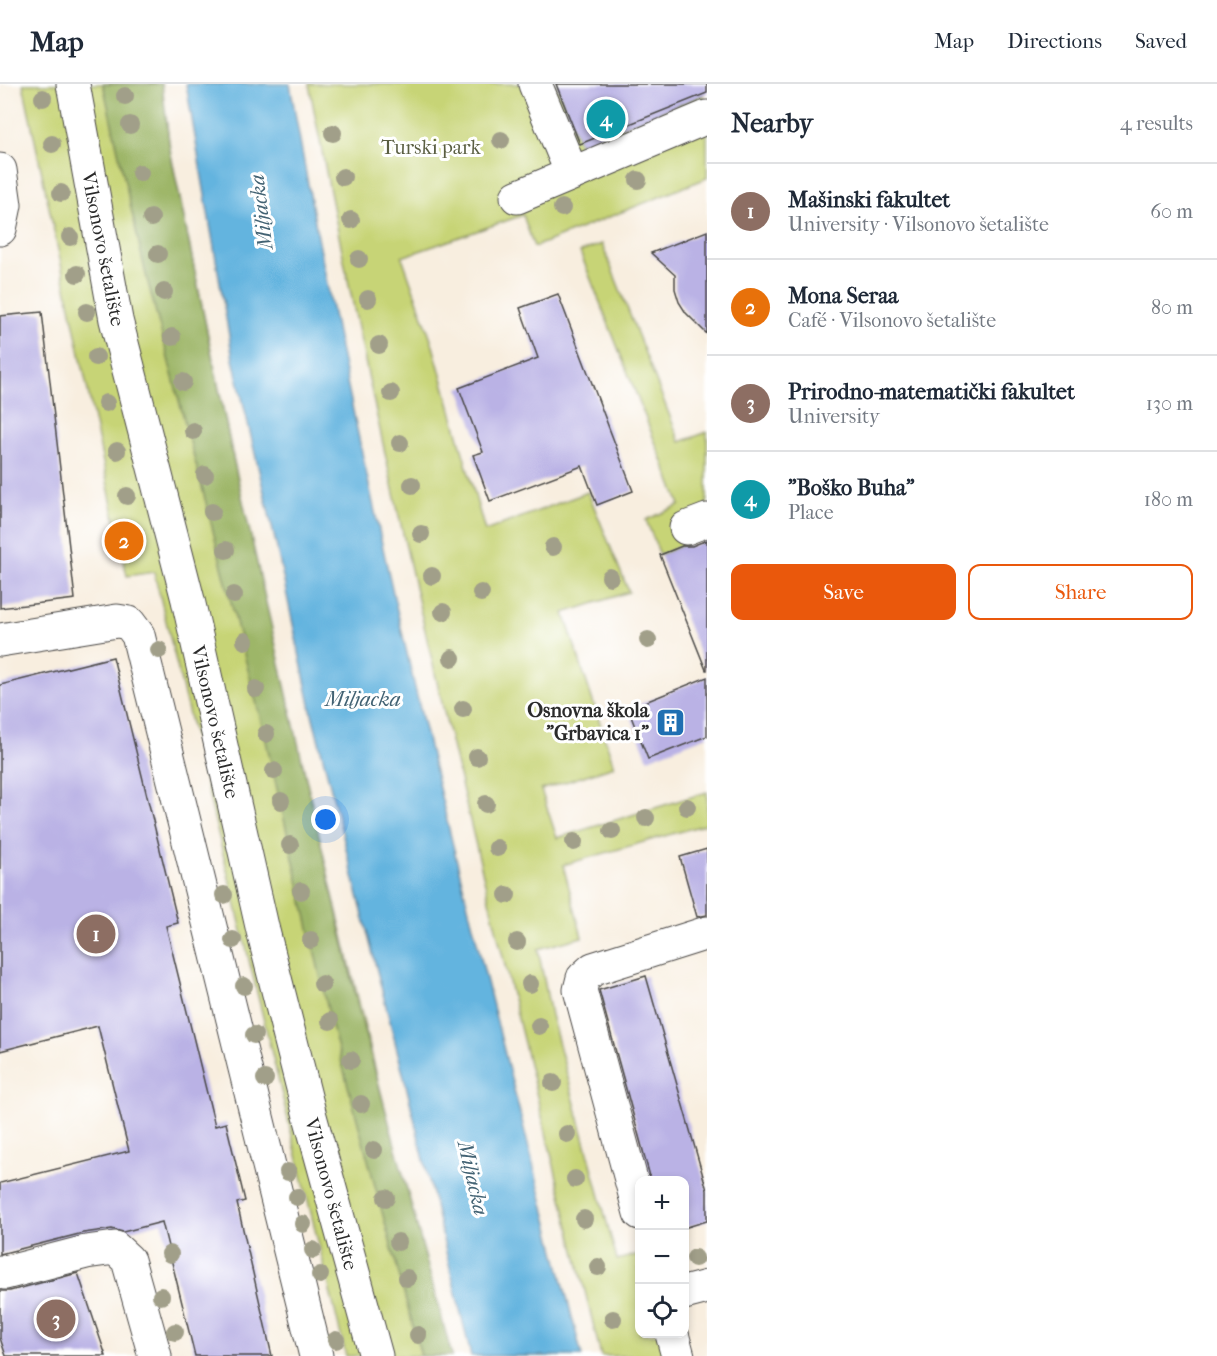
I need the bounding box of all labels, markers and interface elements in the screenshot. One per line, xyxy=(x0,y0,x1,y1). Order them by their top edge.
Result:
text: Map xyxy=(30,25,84,58)
text: Map xyxy=(934,29,974,53)
text: Directions xyxy=(1007,29,1102,53)
text: Saved xyxy=(1135,29,1187,53)
pin: 4 xyxy=(586,96,626,141)
text: Nearby xyxy=(731,108,813,139)
text: 4 results xyxy=(1120,112,1193,135)
park label: Turski park xyxy=(381,136,481,159)
street label: Vilsonovo šetalište xyxy=(77,169,129,328)
water label: Miljacka xyxy=(244,173,278,253)
text: Mašinski fakultet xyxy=(788,187,950,213)
text: 1 xyxy=(747,200,754,223)
text: 60 m xyxy=(1150,200,1193,223)
text: University · Vilsonovo šetalište xyxy=(788,213,1049,236)
text: Mona Seraa xyxy=(788,283,898,309)
text: 2 xyxy=(745,296,756,319)
text: 80 m xyxy=(1151,296,1193,319)
text: Café · Vilsonovo šetalište xyxy=(788,309,996,332)
text: Prirodno-matematički fakultet xyxy=(788,379,1075,405)
text: 3 xyxy=(746,392,755,415)
text: 130 m xyxy=(1146,392,1193,415)
text: University xyxy=(788,405,880,428)
text: "Boško Buha" xyxy=(788,475,915,501)
text: 4 xyxy=(745,488,756,511)
text: 180 m xyxy=(1144,488,1193,511)
text: Place xyxy=(788,501,834,524)
pin: 2 xyxy=(104,518,144,564)
button: Save xyxy=(731,564,956,620)
button: Share xyxy=(968,564,1193,620)
street label: Vilsonovo šetalište xyxy=(186,642,244,801)
water label: Miljacka xyxy=(323,687,401,711)
place label: Osnovna škola "Grbavica 1" xyxy=(527,699,650,745)
building icon: Osnovna škola "Grbavica 1" xyxy=(654,706,686,738)
your location xyxy=(311,805,340,834)
pin: 1 xyxy=(76,912,116,956)
street label: Vilsonovo šetalište xyxy=(299,1114,362,1273)
water label: Miljacka xyxy=(452,1137,493,1217)
map controls xyxy=(635,1176,689,1338)
button: + xyxy=(635,1176,689,1230)
button: − xyxy=(635,1230,689,1284)
button: locate xyxy=(635,1284,689,1338)
pin: 3 xyxy=(36,1296,76,1342)

